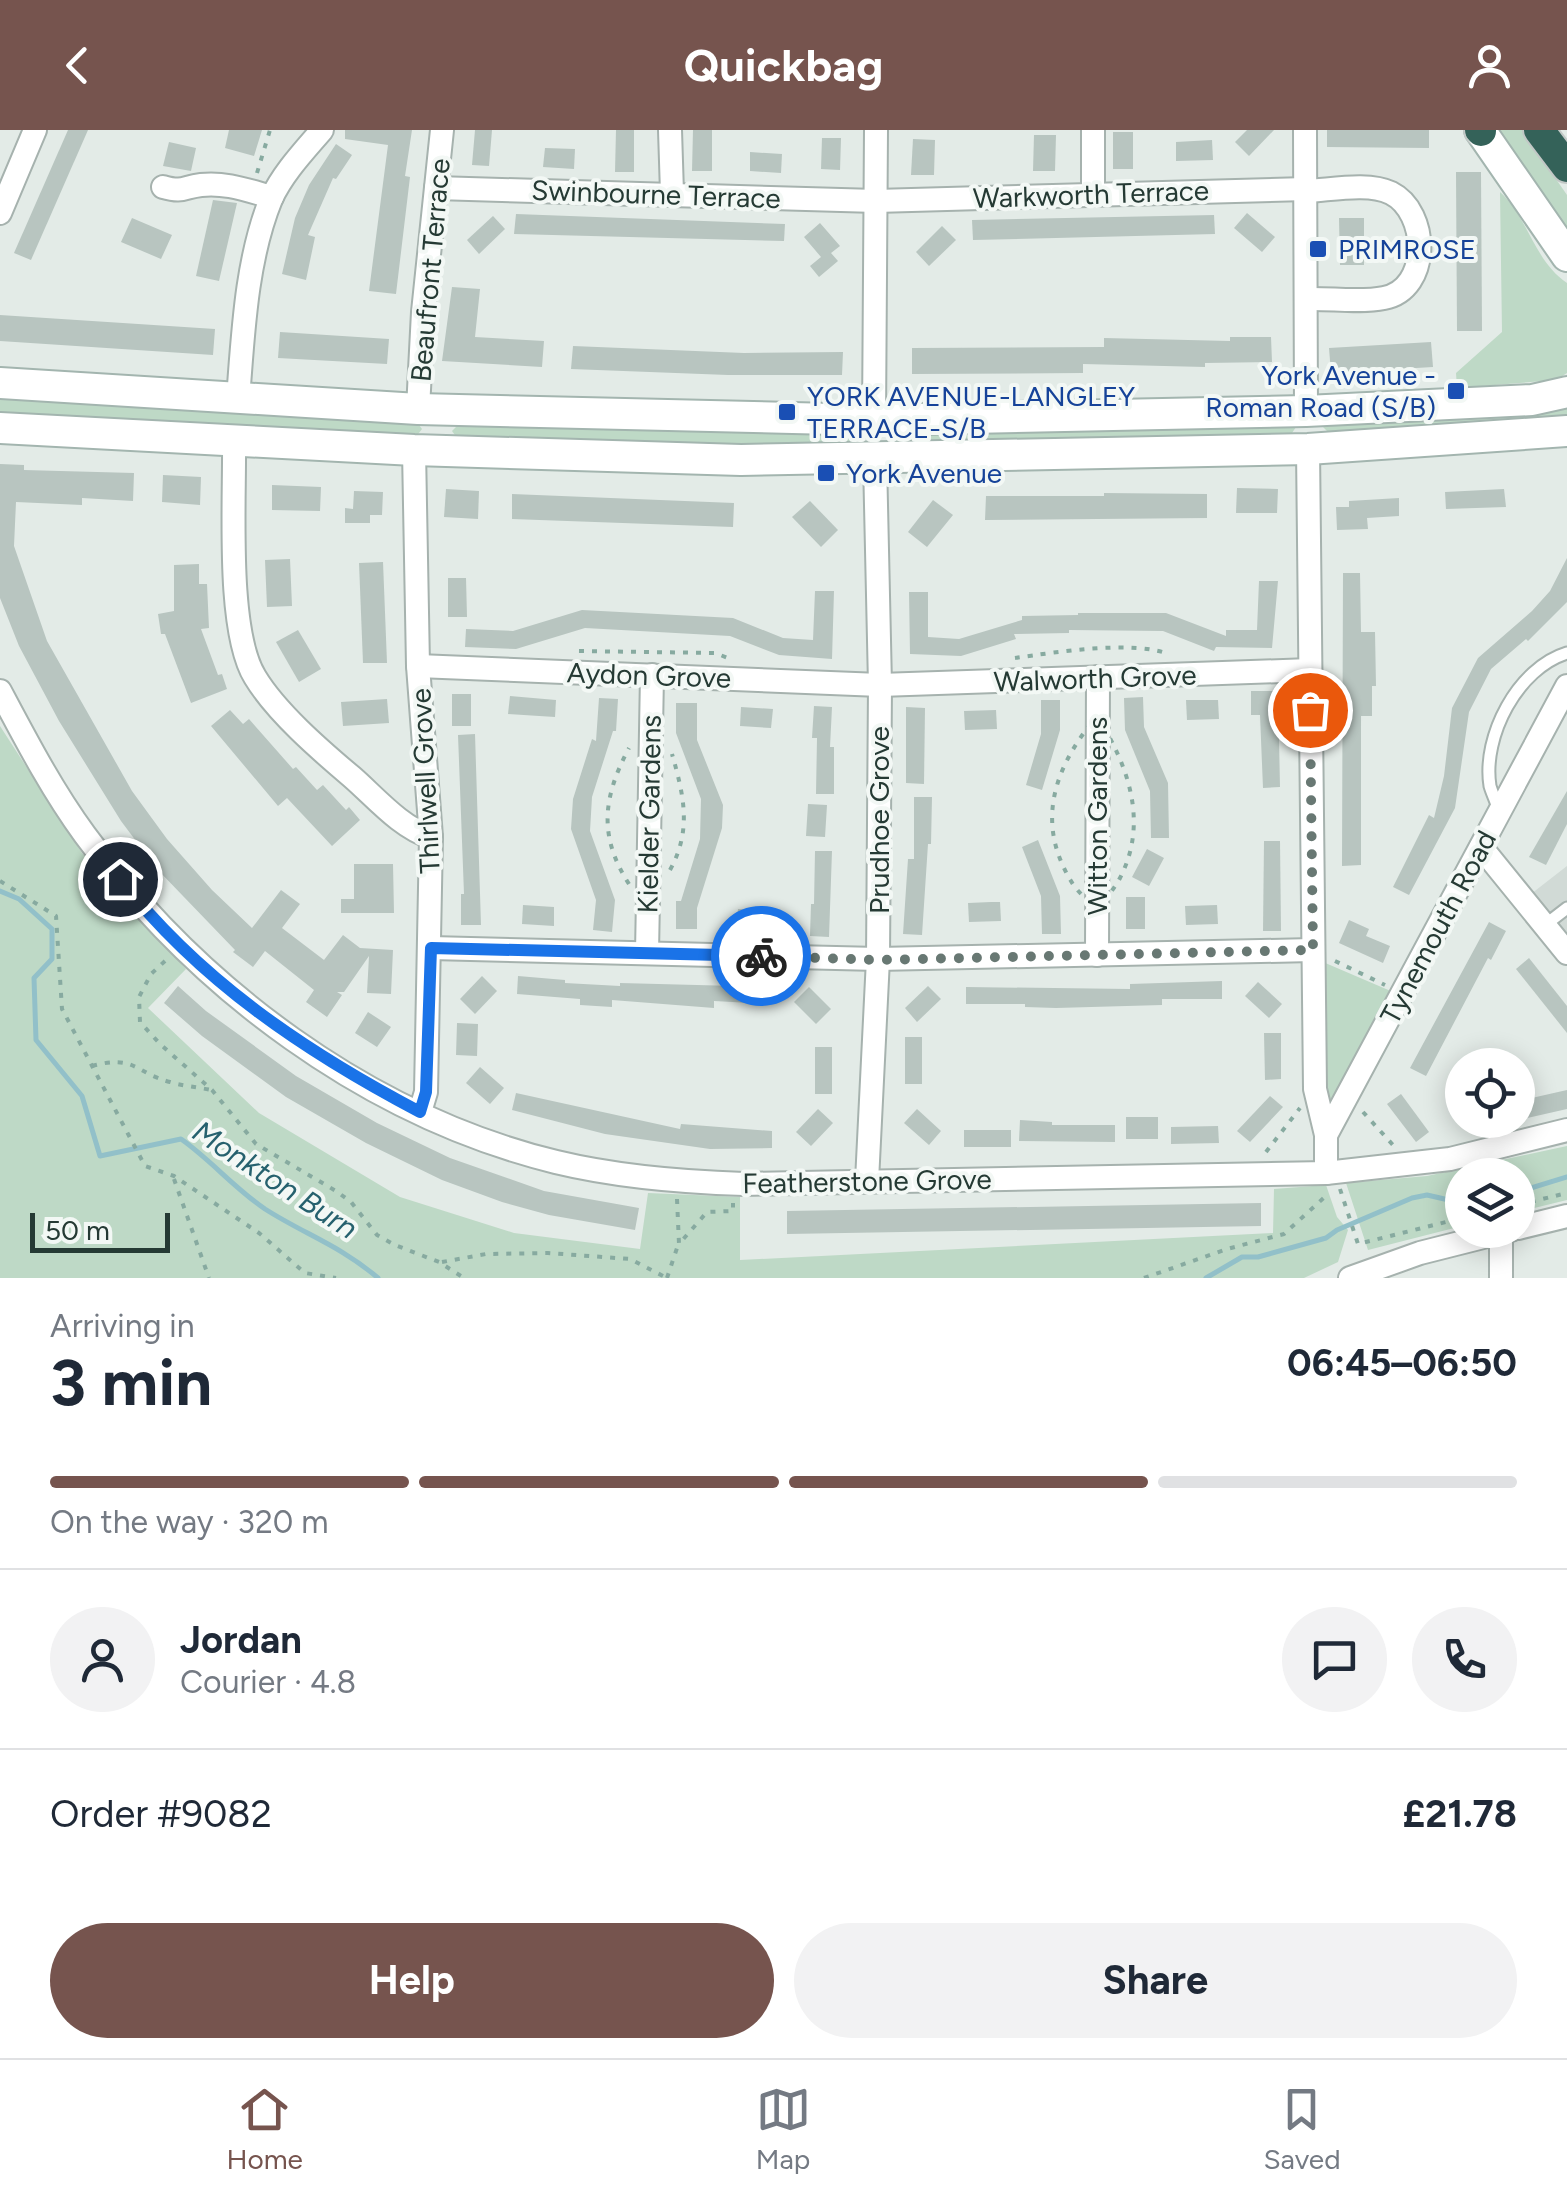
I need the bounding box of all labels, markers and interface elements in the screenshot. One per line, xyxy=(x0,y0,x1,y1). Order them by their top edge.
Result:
icon: back xyxy=(50,38,105,93)
text: Quickbag xyxy=(684,38,883,92)
icon: person xyxy=(1462,38,1517,93)
street label: Beaufront Terrace xyxy=(403,157,457,383)
street label: Swinbourne Terrace xyxy=(531,173,781,215)
street label: Warkworth Terrace xyxy=(972,173,1210,215)
place label: PRIMROSE xyxy=(1338,232,1476,266)
marker: PRIMROSE xyxy=(1307,238,1329,260)
place label: York Avenue - Roman Road (S/B) xyxy=(1205,358,1436,424)
place label: YORK AVENUE-LANGLEY TERRACE-S/B xyxy=(807,379,1135,445)
marker: York Avenue - Roman Road (S/B) xyxy=(1445,380,1467,402)
marker: YORK AVENUE-LANGLEY TERRACE-S/B xyxy=(776,401,798,423)
place label: York Avenue xyxy=(846,456,1002,490)
marker: York Avenue xyxy=(815,462,837,484)
street label: Aydon Grove xyxy=(566,655,732,695)
street label: Walworth Grove xyxy=(993,657,1197,699)
pin xyxy=(1268,668,1353,753)
icon: bag xyxy=(1283,683,1338,738)
street label: Thirlwell Grove xyxy=(403,687,447,875)
street label: Kielder Gardens xyxy=(630,714,668,914)
street label: Witton Gardens xyxy=(1080,717,1114,915)
street label: Prudhoe Grove xyxy=(862,726,896,914)
street label: Tynemouth Road xyxy=(1373,825,1503,1029)
pin xyxy=(78,837,163,922)
icon: home xyxy=(93,852,148,907)
courier xyxy=(711,906,811,1006)
icon: bike xyxy=(734,929,789,984)
map controls xyxy=(1445,1048,1535,1248)
button: locate xyxy=(1445,1048,1535,1138)
water label: Monkton Burn xyxy=(186,1113,365,1247)
button: layers xyxy=(1445,1158,1535,1248)
street label: Featherstone Grove xyxy=(742,1162,992,1200)
scale bar xyxy=(30,1208,170,1252)
text: 50 m xyxy=(45,1213,110,1247)
text: Arriving in xyxy=(50,1307,195,1345)
text: 06:45–06:50 xyxy=(1287,1340,1517,1386)
text: 3 min xyxy=(50,1343,212,1421)
text: On the way · 320 m xyxy=(50,1503,328,1541)
button: person xyxy=(50,1607,155,1712)
button: chat xyxy=(1282,1607,1387,1712)
button: phone xyxy=(1412,1607,1517,1712)
text: Jordan xyxy=(180,1617,302,1663)
text: Courier · 4.8 xyxy=(180,1663,356,1701)
text: Order #9082 xyxy=(50,1791,272,1837)
text: £21.78 xyxy=(1403,1791,1517,1837)
button: Help xyxy=(50,1923,774,2038)
button: Share xyxy=(794,1923,1517,2038)
tab: Home xyxy=(226,2082,303,2176)
tab: Map xyxy=(756,2082,811,2176)
tab: Saved xyxy=(1263,2082,1341,2176)

